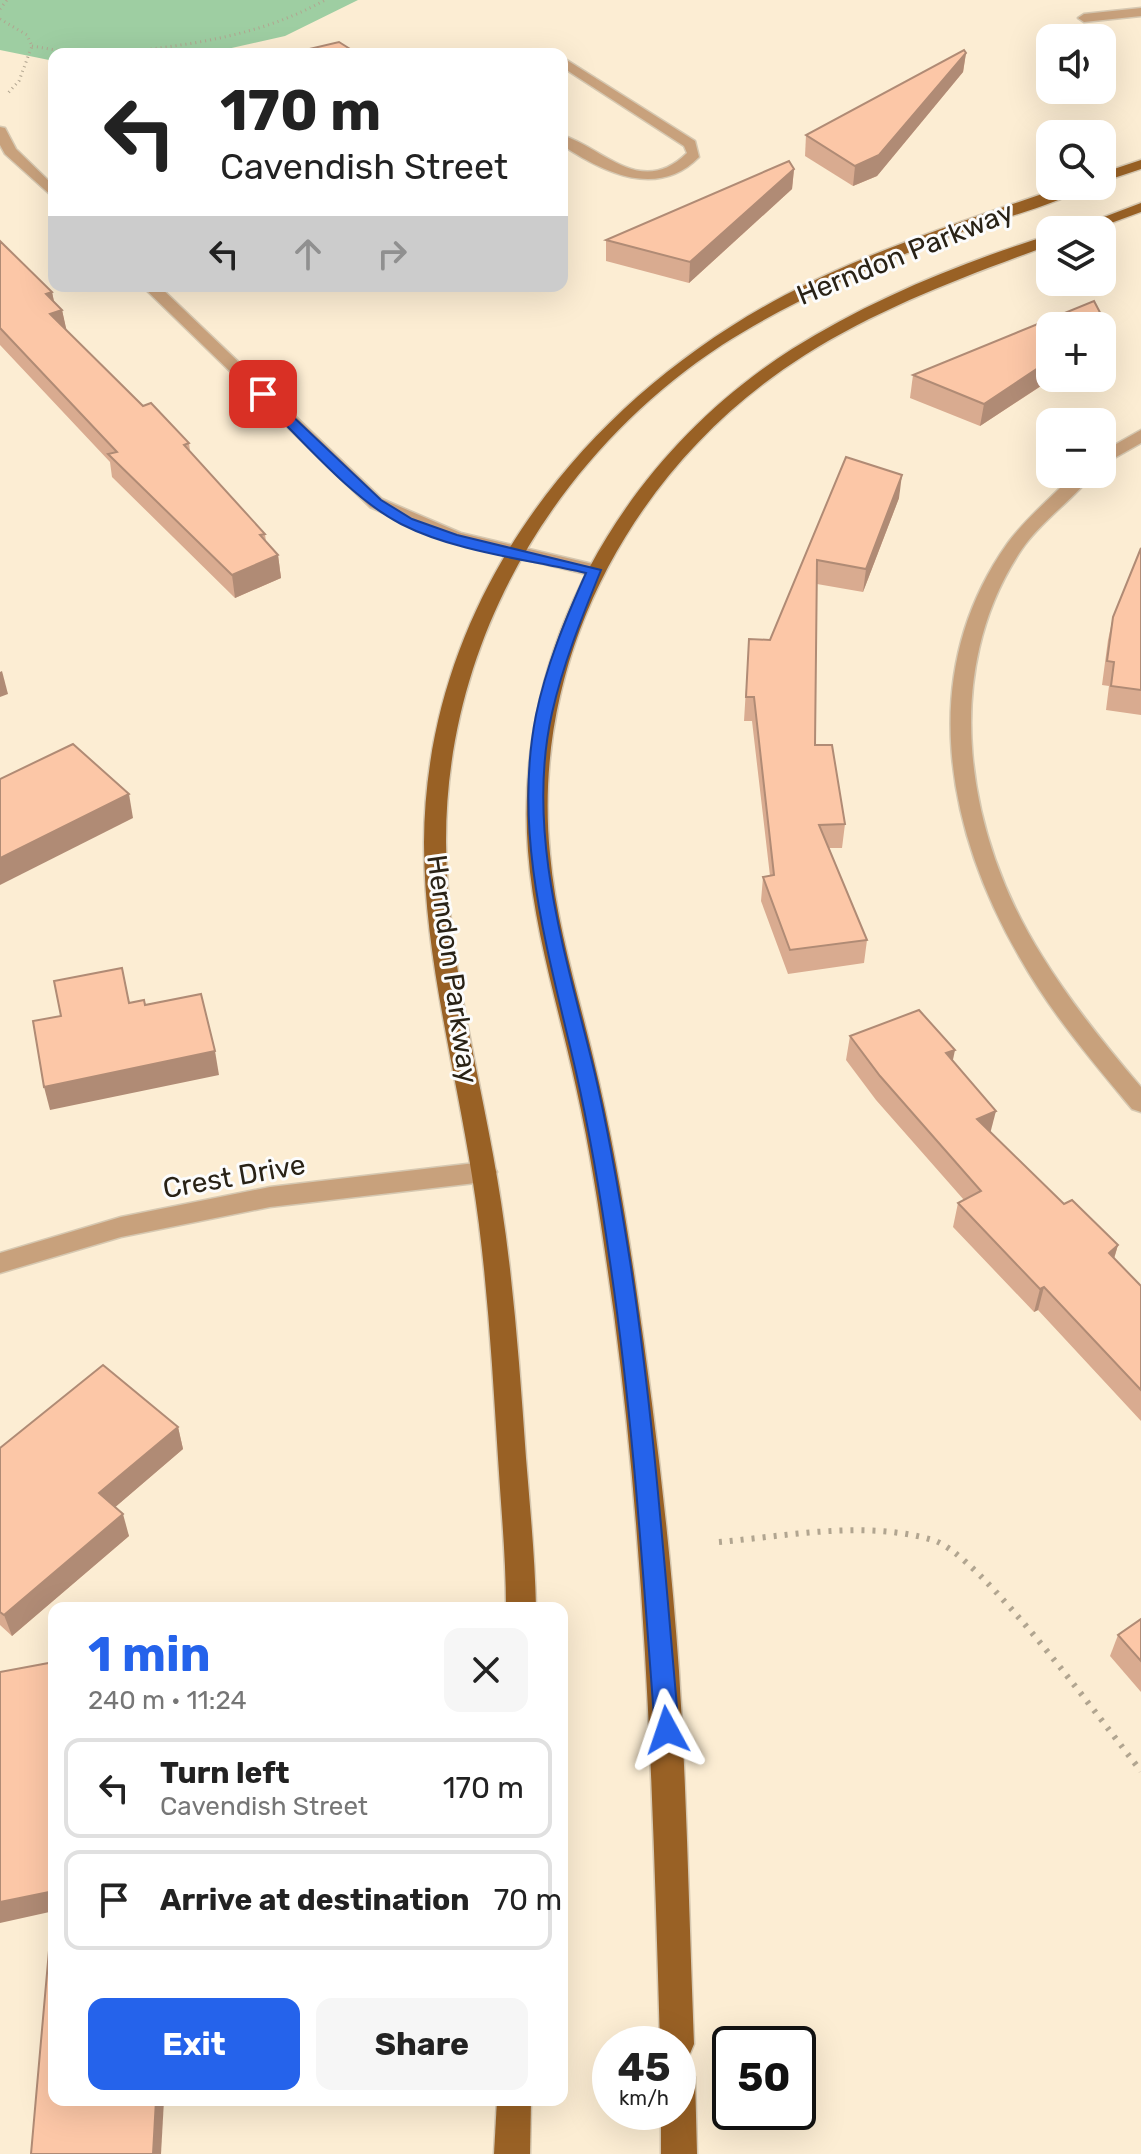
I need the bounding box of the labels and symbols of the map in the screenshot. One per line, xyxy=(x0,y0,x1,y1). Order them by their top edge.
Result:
street label: Herndon Parkway xyxy=(792,195,1018,312)
pin xyxy=(229,360,297,428)
street label: Herndon Parkway xyxy=(420,853,485,1086)
street label: Crest Drive xyxy=(160,1148,308,1205)
position arrow xyxy=(625,1688,709,1772)
speed limit sign: 50 xyxy=(712,2026,816,2130)

